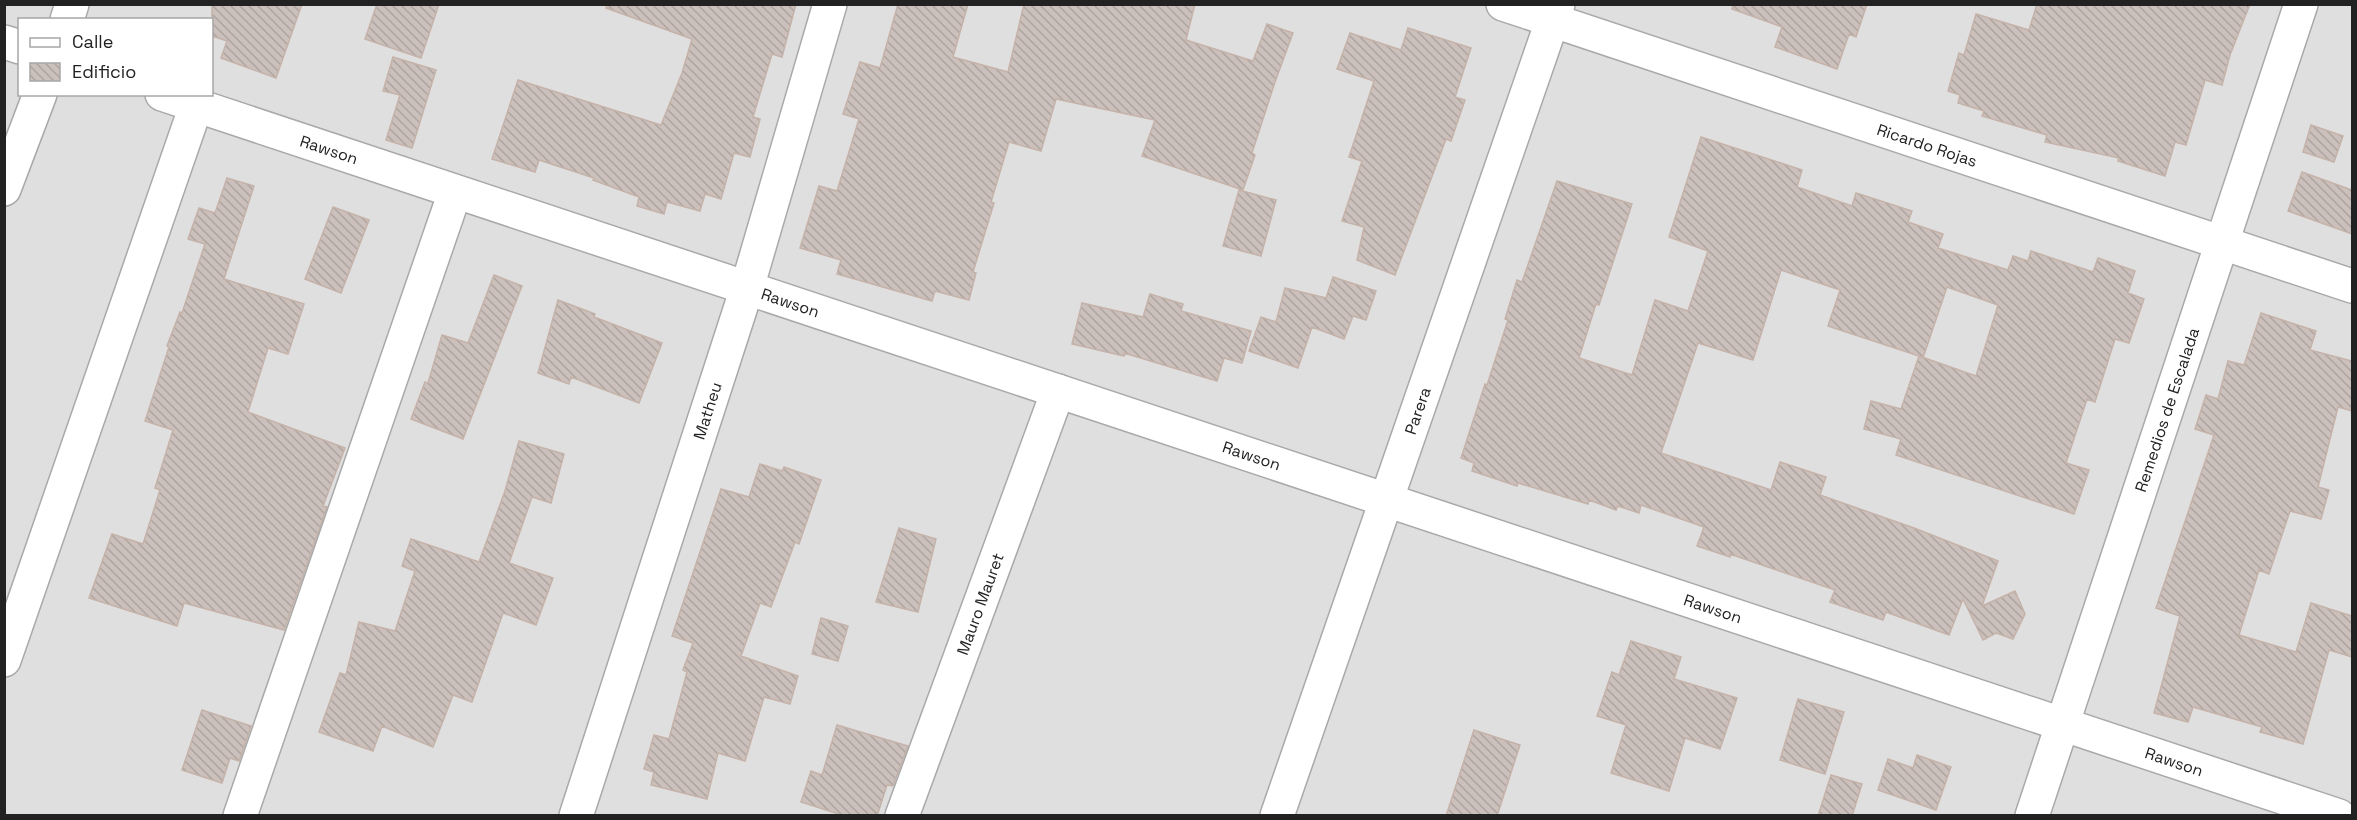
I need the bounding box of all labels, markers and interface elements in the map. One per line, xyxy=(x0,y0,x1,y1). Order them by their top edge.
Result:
legend xyxy=(18,18,213,96)
text: Calle xyxy=(72,30,113,53)
text: Edificio xyxy=(72,60,136,83)
street label: Ricardo Rojas xyxy=(1874,119,1980,172)
street label: Rawson xyxy=(297,130,361,169)
street label: Rawson xyxy=(758,283,822,322)
street label: Remedios de Escalada xyxy=(2130,325,2204,495)
street label: Matheu xyxy=(689,380,727,442)
street label: Parera xyxy=(1400,384,1436,437)
street label: Rawson xyxy=(1220,436,1283,475)
street label: Mauro Mauret xyxy=(952,550,1009,658)
street label: Rawson xyxy=(1681,589,1745,628)
street label: Rawson xyxy=(2142,742,2206,781)

